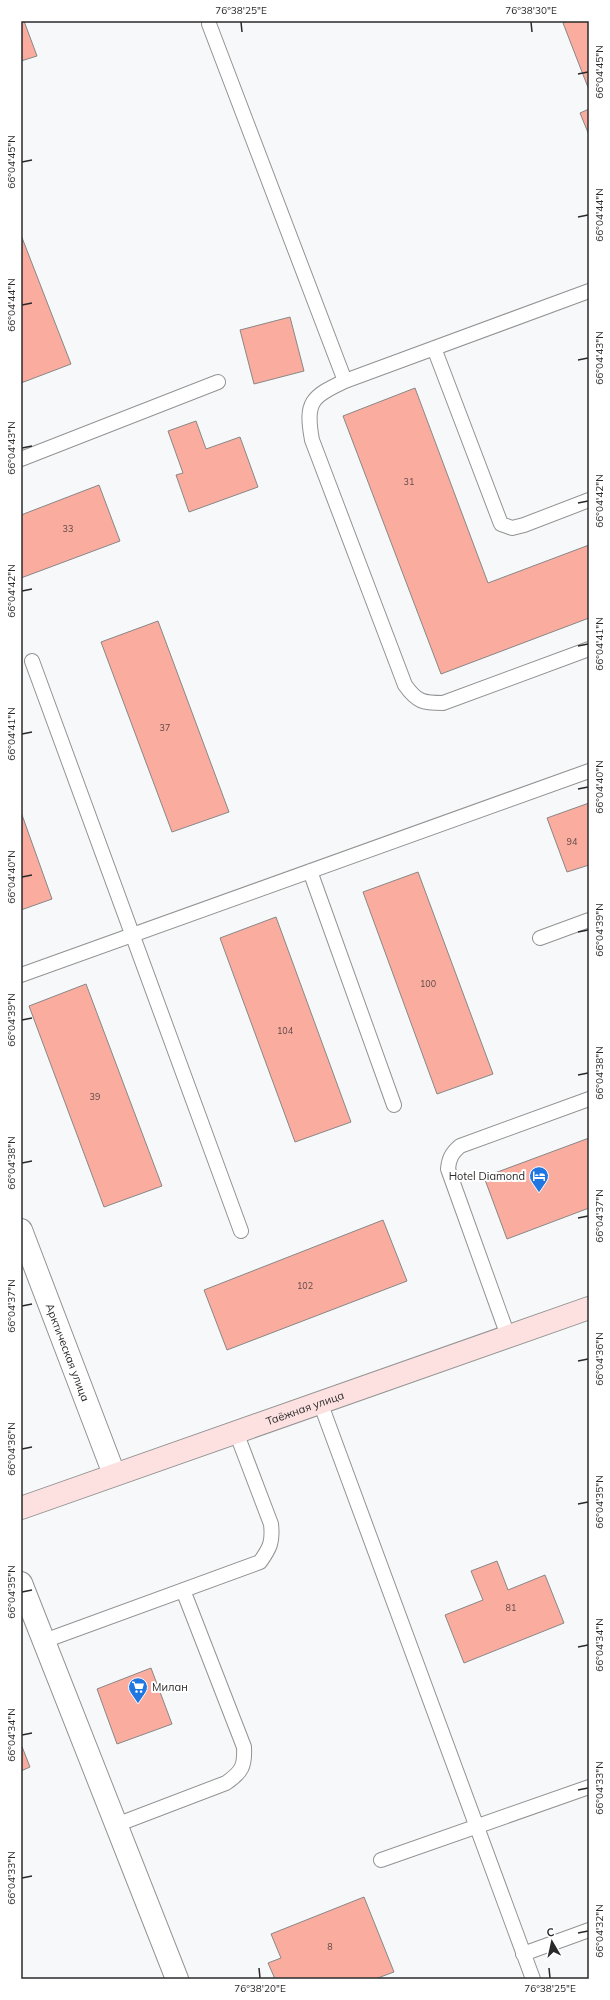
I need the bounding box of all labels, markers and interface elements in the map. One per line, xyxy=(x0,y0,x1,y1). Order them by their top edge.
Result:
text: 76°38'25"E xyxy=(215,4,267,17)
text: 76°38'30"E xyxy=(505,4,557,17)
text: 66°04'45"N xyxy=(593,45,606,99)
text: 66°04'45"N xyxy=(5,135,18,189)
text: 66°04'44"N xyxy=(593,188,606,242)
text: 66°04'44"N xyxy=(5,278,18,332)
text: 66°04'43"N xyxy=(593,331,606,385)
text: 66°04'43"N xyxy=(5,421,18,475)
text: 66°04'42"N xyxy=(593,474,606,528)
house number: 31 xyxy=(404,476,414,487)
house number: 33 xyxy=(63,523,73,534)
text: 66°04'42"N xyxy=(5,564,18,618)
text: 66°04'41"N xyxy=(593,617,606,671)
text: 66°04'41"N xyxy=(5,707,18,761)
house number: 37 xyxy=(160,722,170,733)
text: 66°04'40"N xyxy=(593,760,606,814)
house number: 94 xyxy=(567,836,578,847)
text: 66°04'40"N xyxy=(5,850,18,904)
text: 66°04'39"N xyxy=(593,903,606,957)
house number: 100 xyxy=(420,978,436,989)
text: 66°04'39"N xyxy=(5,993,18,1047)
house number: 104 xyxy=(277,1025,294,1036)
text: 66°04'38"N xyxy=(593,1046,606,1100)
house number: 39 xyxy=(90,1091,100,1102)
text: 66°04'38"N xyxy=(5,1136,18,1190)
hotel icon: Hotel Diamond xyxy=(528,1165,550,1193)
place label: Hotel Diamond xyxy=(449,1169,525,1183)
text: 66°04'37"N xyxy=(593,1189,606,1243)
text: 66°04'37"N xyxy=(5,1279,18,1333)
house number: 102 xyxy=(297,1280,313,1291)
street label: Арктическая улица xyxy=(43,1301,93,1403)
text: 66°04'36"N xyxy=(593,1332,606,1386)
street label: Таёжная улица xyxy=(264,1388,346,1428)
text: 66°04'36"N xyxy=(5,1422,18,1476)
text: 66°04'35"N xyxy=(593,1475,606,1529)
text: 66°04'35"N xyxy=(5,1565,18,1619)
house number: 81 xyxy=(506,1602,516,1613)
text: 66°04'34"N xyxy=(593,1618,606,1672)
supermarket icon: Милан xyxy=(127,1676,149,1704)
place label: Милан xyxy=(152,1680,188,1694)
text: 66°04'34"N xyxy=(5,1708,18,1762)
text: 66°04'33"N xyxy=(593,1761,606,1815)
text: 66°04'33"N xyxy=(5,1851,18,1905)
text: 66°04'32"N xyxy=(593,1904,606,1958)
north arrow xyxy=(532,1922,572,1962)
text: С xyxy=(546,1925,556,1940)
house number: 8 xyxy=(327,1941,333,1952)
text: 76°38'20"E xyxy=(234,1982,286,1995)
text: 76°38'25"E xyxy=(524,1982,576,1995)

